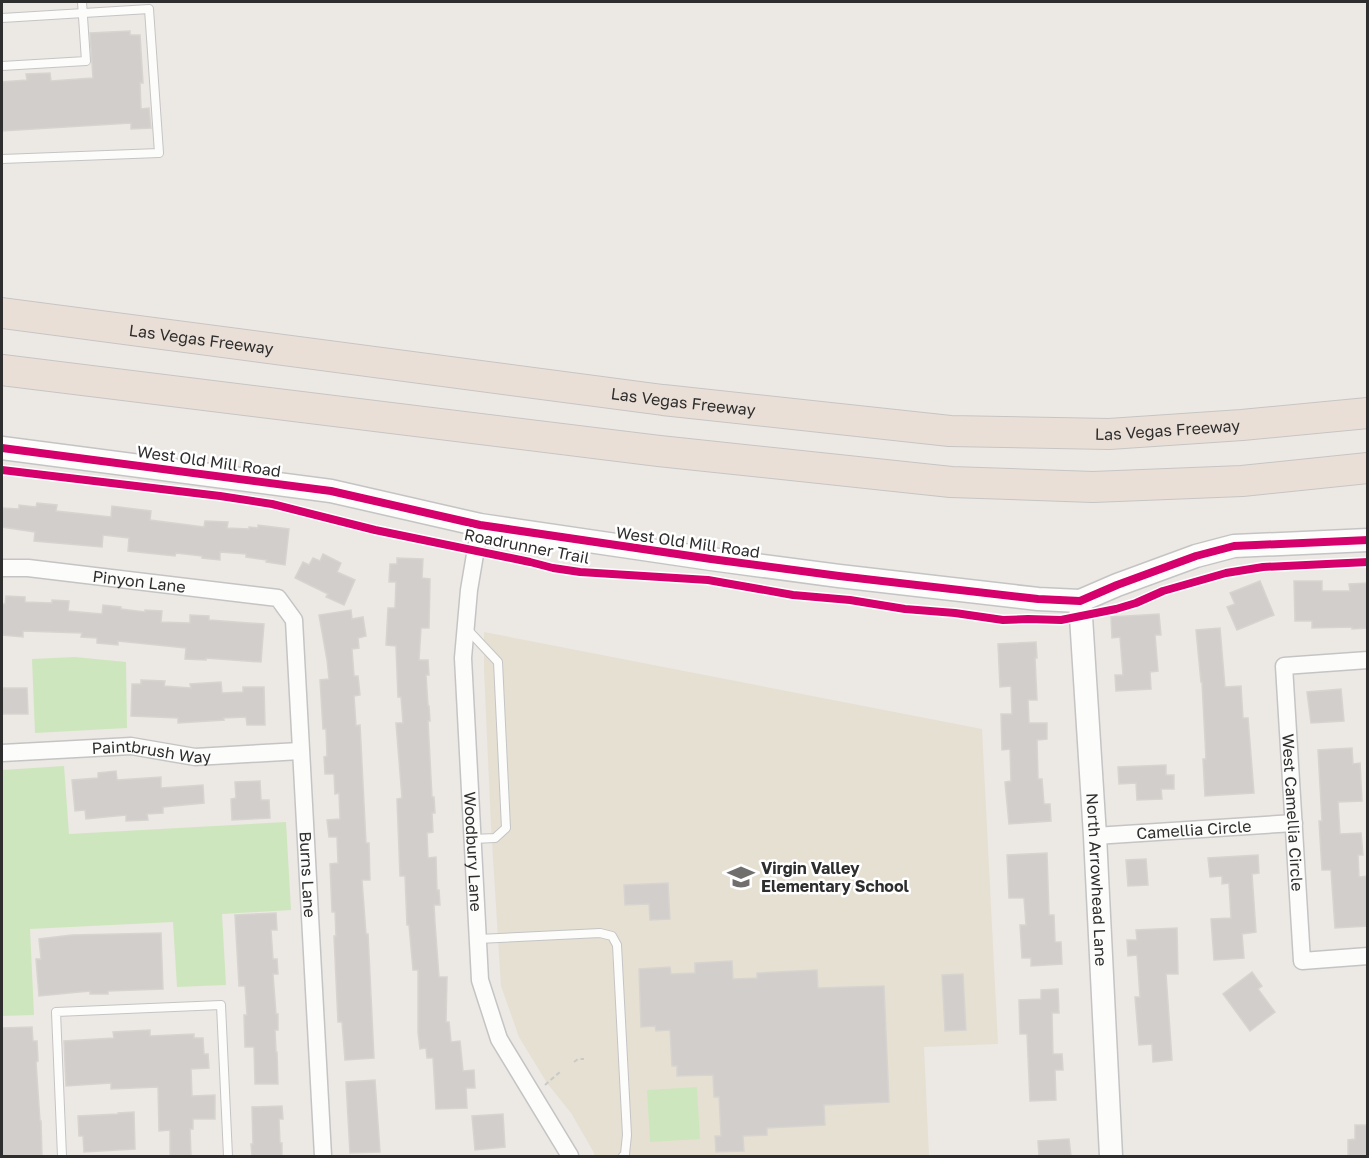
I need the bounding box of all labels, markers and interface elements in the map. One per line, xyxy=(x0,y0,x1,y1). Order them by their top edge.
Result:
street label: Las Vegas Freeway xyxy=(128,320,275,359)
street label: Las Vegas Freeway xyxy=(610,383,757,420)
street label: Las Vegas Freeway xyxy=(1095,415,1241,444)
street label: West Old Mill Road xyxy=(136,441,282,481)
street label: West Old Mill Road xyxy=(615,522,761,562)
street label: Roadrunner Trail xyxy=(463,524,591,568)
street label: Pinyon Lane xyxy=(91,566,187,597)
street label: West Camellia Circle xyxy=(1278,733,1308,892)
street label: Paintbrush Way xyxy=(91,736,212,767)
street label: Woodbury Lane xyxy=(460,791,486,912)
street label: North Arrowhead Lane xyxy=(1082,792,1111,967)
street label: Camellia Circle xyxy=(1136,816,1252,843)
street label: Burns Lane xyxy=(295,831,320,918)
place label: Virgin Valley Elementary School xyxy=(761,858,910,896)
school or university icon: Virgin Valley Elementary School xyxy=(726,862,756,892)

